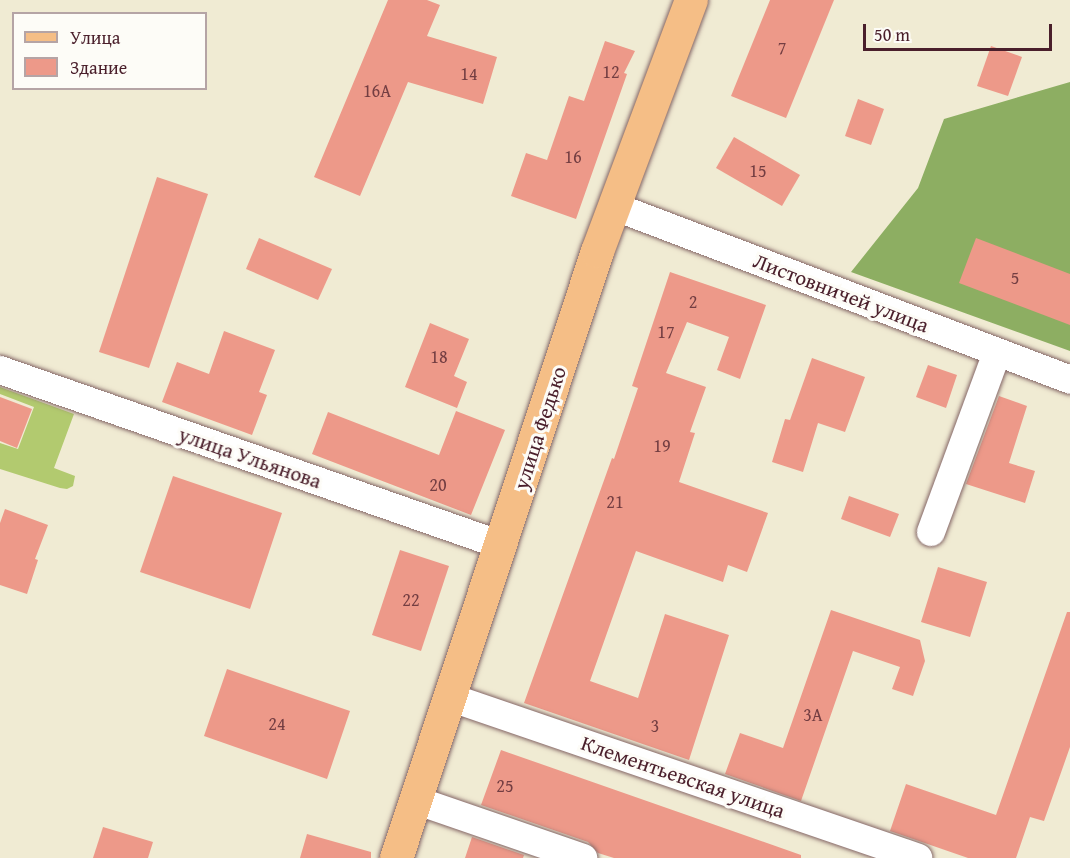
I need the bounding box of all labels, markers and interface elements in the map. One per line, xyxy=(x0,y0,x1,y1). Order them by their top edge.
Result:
legend xyxy=(12,12,207,90)
scale bar xyxy=(866,12,1055,50)
text: 50 m xyxy=(874,21,910,48)
text: Улица xyxy=(70,24,120,51)
house number: 7 xyxy=(778,37,786,59)
text: Здание xyxy=(70,54,127,81)
house number: 12 xyxy=(602,61,620,83)
house number: 14 xyxy=(460,63,478,85)
house number: 16А xyxy=(363,80,391,102)
house number: 16 xyxy=(564,146,582,168)
house number: 15 xyxy=(749,160,767,182)
street label: Листовничей улица xyxy=(750,248,932,338)
house number: 5 xyxy=(1011,267,1019,289)
house number: 2 xyxy=(689,291,697,313)
house number: 17 xyxy=(657,321,675,343)
house number: 18 xyxy=(430,346,448,368)
street label: улица Федько xyxy=(508,363,572,493)
street label: улица Ульянова xyxy=(175,422,325,494)
house number: 19 xyxy=(653,435,671,457)
house number: 20 xyxy=(429,474,447,496)
house number: 21 xyxy=(606,491,624,513)
house number: 22 xyxy=(402,589,420,611)
house number: 3А xyxy=(803,704,823,726)
house number: 24 xyxy=(268,713,286,735)
house number: 3 xyxy=(651,715,659,737)
street label: Клементьевская улица xyxy=(578,730,788,824)
house number: 25 xyxy=(496,775,514,797)

